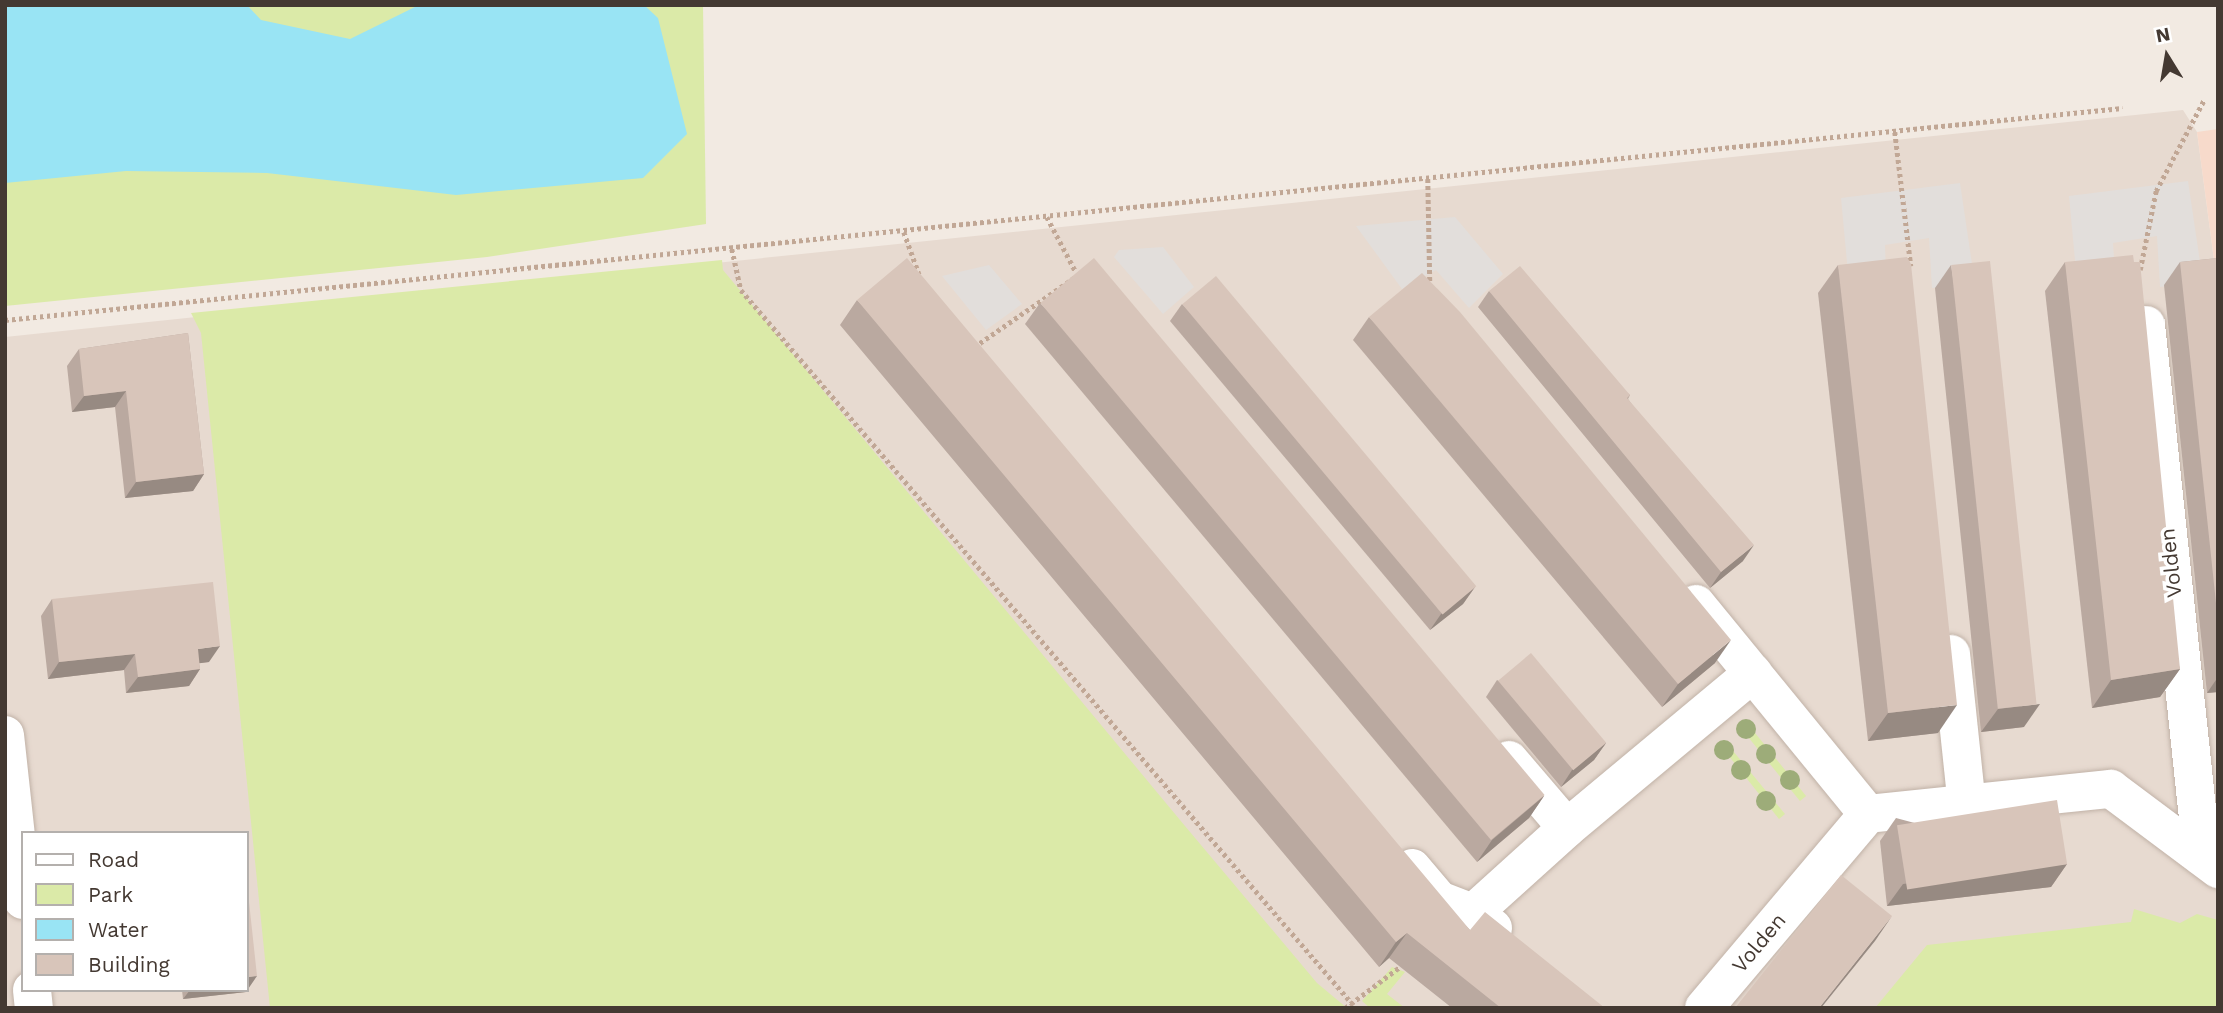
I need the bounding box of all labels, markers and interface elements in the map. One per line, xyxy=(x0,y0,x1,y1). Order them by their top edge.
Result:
north arrow xyxy=(2132,21,2202,91)
text: N xyxy=(2154,22,2172,48)
street label: Volden xyxy=(2155,527,2187,599)
legend xyxy=(21,831,248,992)
text: Road xyxy=(88,847,139,872)
text: Park xyxy=(88,882,133,907)
street label: Volden xyxy=(1727,908,1791,978)
text: Water xyxy=(88,917,148,942)
text: Building xyxy=(88,952,170,977)

